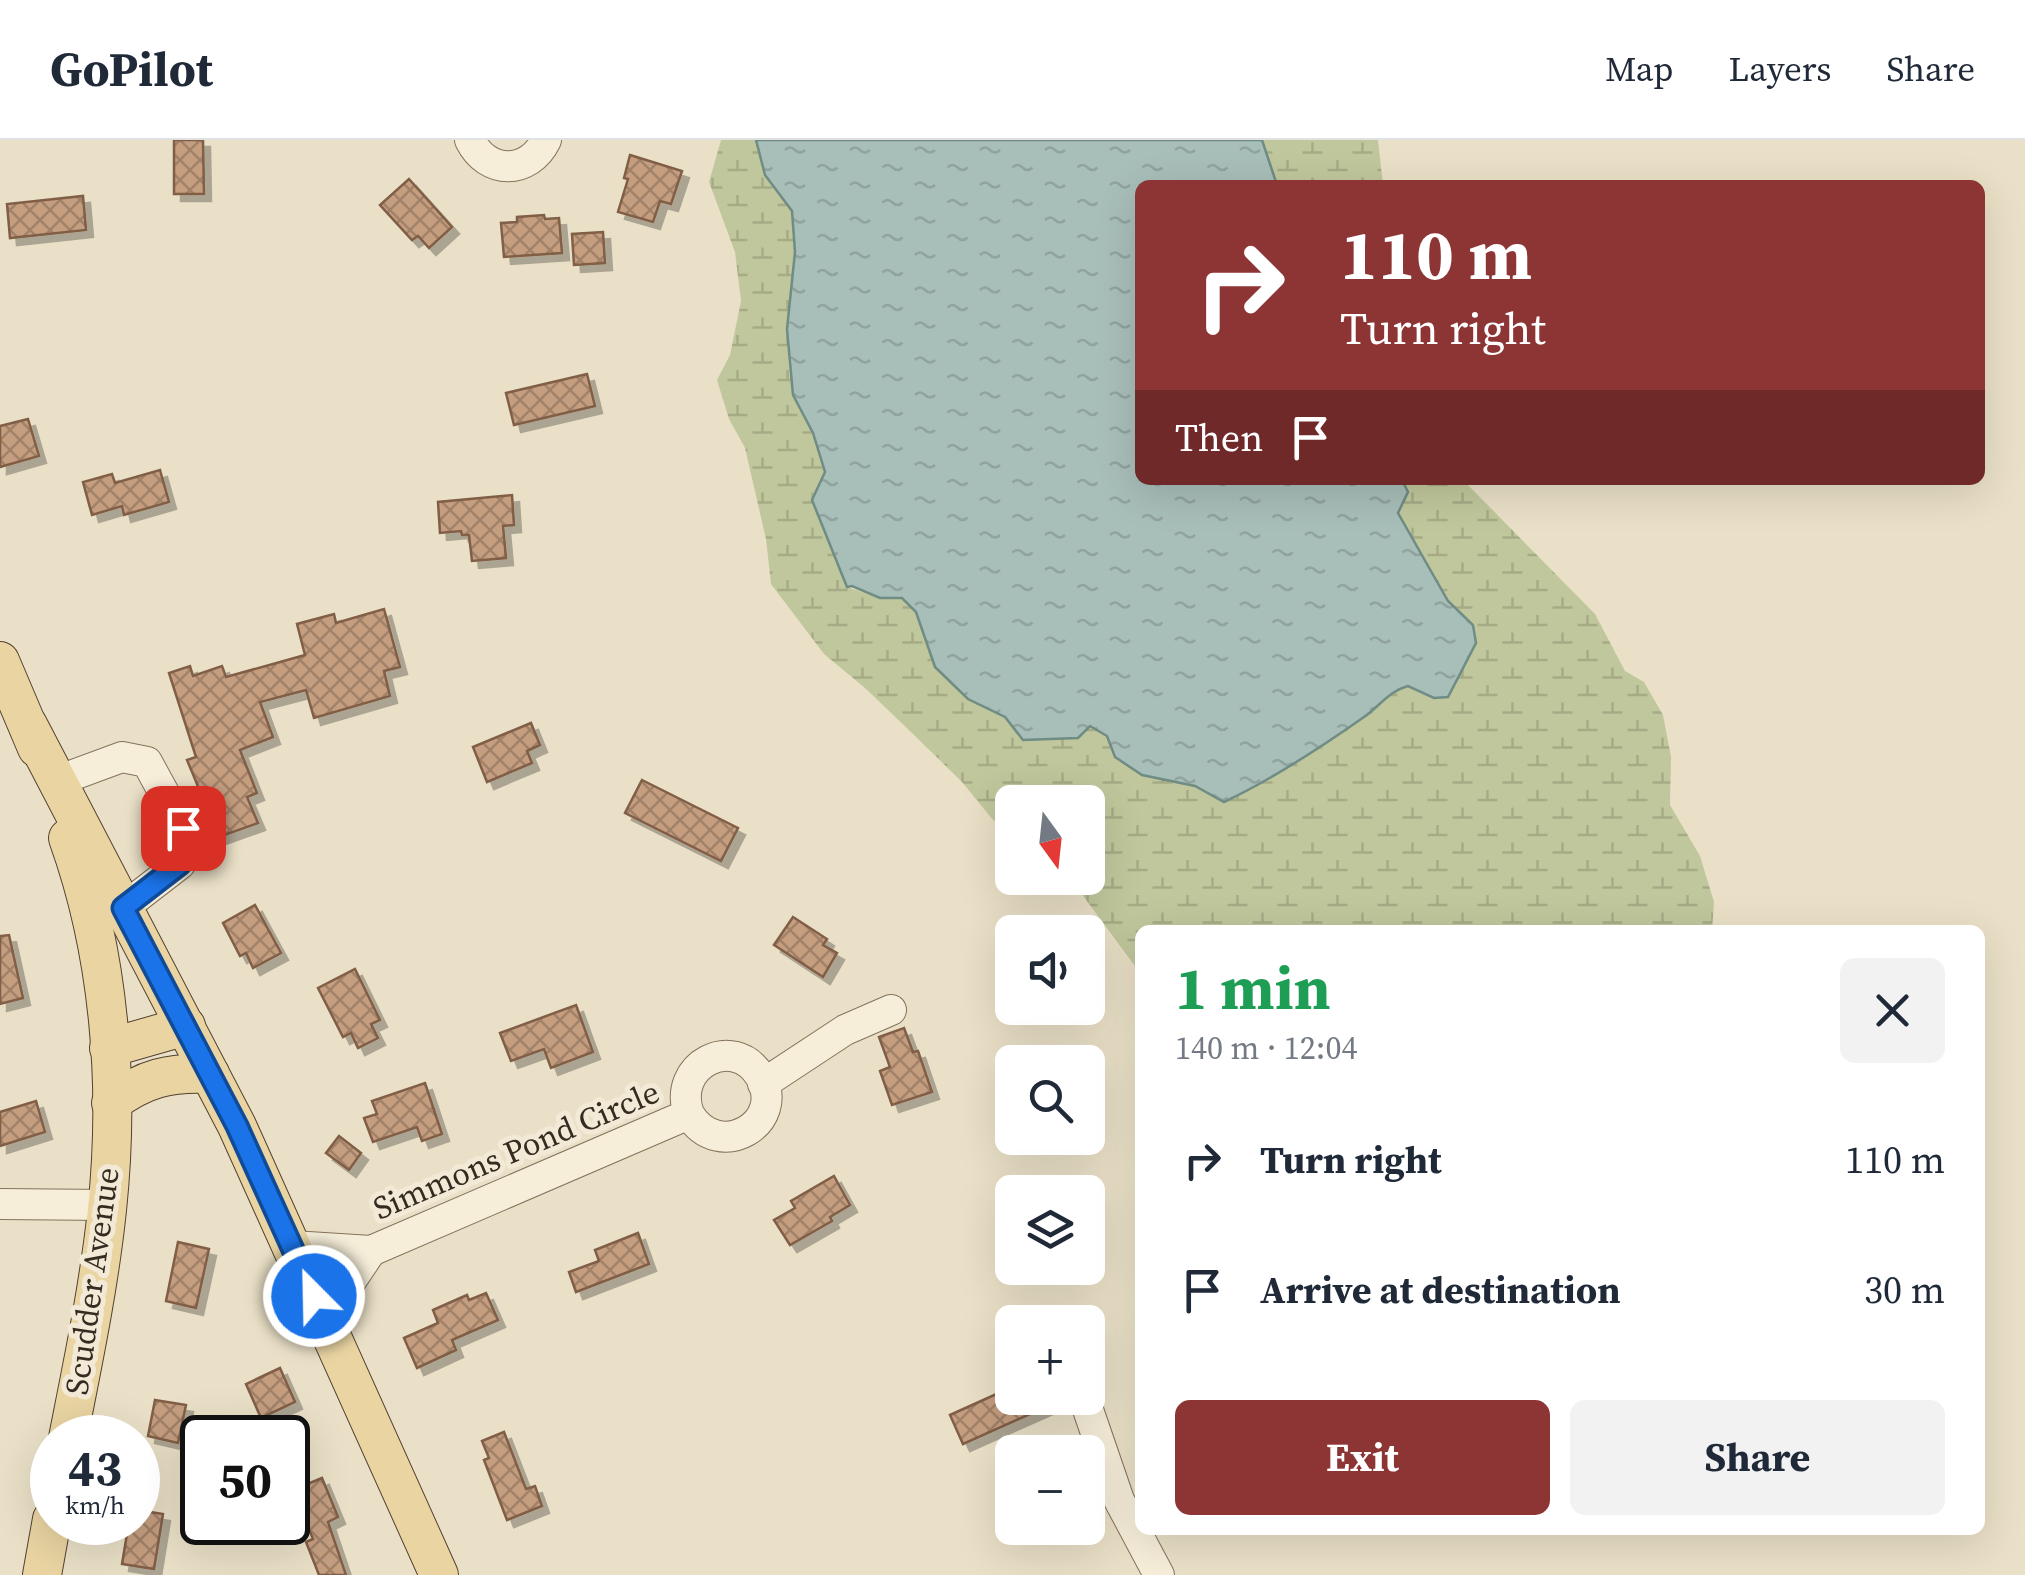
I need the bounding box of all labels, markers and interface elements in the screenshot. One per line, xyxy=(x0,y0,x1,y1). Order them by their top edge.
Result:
text: GoPilot xyxy=(50,36,213,102)
text: Map xyxy=(1605,45,1673,93)
text: Layers xyxy=(1728,45,1831,93)
text: Share xyxy=(1886,45,1975,93)
text: 110 m xyxy=(1340,206,1532,302)
icon: right xyxy=(1175,220,1305,350)
text: Turn right xyxy=(1340,297,1546,359)
icon: arrive xyxy=(1283,410,1338,465)
text: Then xyxy=(1175,412,1263,464)
north arrow xyxy=(995,785,1105,895)
map controls xyxy=(995,785,1105,1545)
pin xyxy=(141,786,226,871)
icon: arrive xyxy=(156,801,211,856)
button: sound xyxy=(995,915,1105,1025)
text: 1 min xyxy=(1175,947,1331,1029)
button: close xyxy=(1840,958,1945,1063)
text: 140 m · 12:04 xyxy=(1175,1026,1357,1070)
button: search xyxy=(995,1045,1105,1155)
street label: Simmons Pond Circle xyxy=(366,1070,666,1230)
icon: right xyxy=(1175,1133,1230,1188)
text: Turn right xyxy=(1260,1134,1442,1186)
text: 110 m xyxy=(1845,1134,1945,1186)
street label: Scudder Avenue xyxy=(54,1165,130,1397)
button: layers xyxy=(995,1175,1105,1285)
position arrow xyxy=(262,1244,366,1348)
icon: arrive xyxy=(1175,1263,1230,1318)
text: Arrive at destination xyxy=(1260,1264,1621,1316)
text: 30 m xyxy=(1864,1264,1945,1316)
button: + xyxy=(995,1305,1105,1415)
button: Exit xyxy=(1175,1400,1550,1515)
button: Share xyxy=(1570,1400,1945,1515)
speed limit sign: 50 xyxy=(180,1415,310,1545)
text: 43 xyxy=(68,1433,122,1502)
button: − xyxy=(995,1435,1105,1545)
text: km/h xyxy=(65,1488,125,1522)

